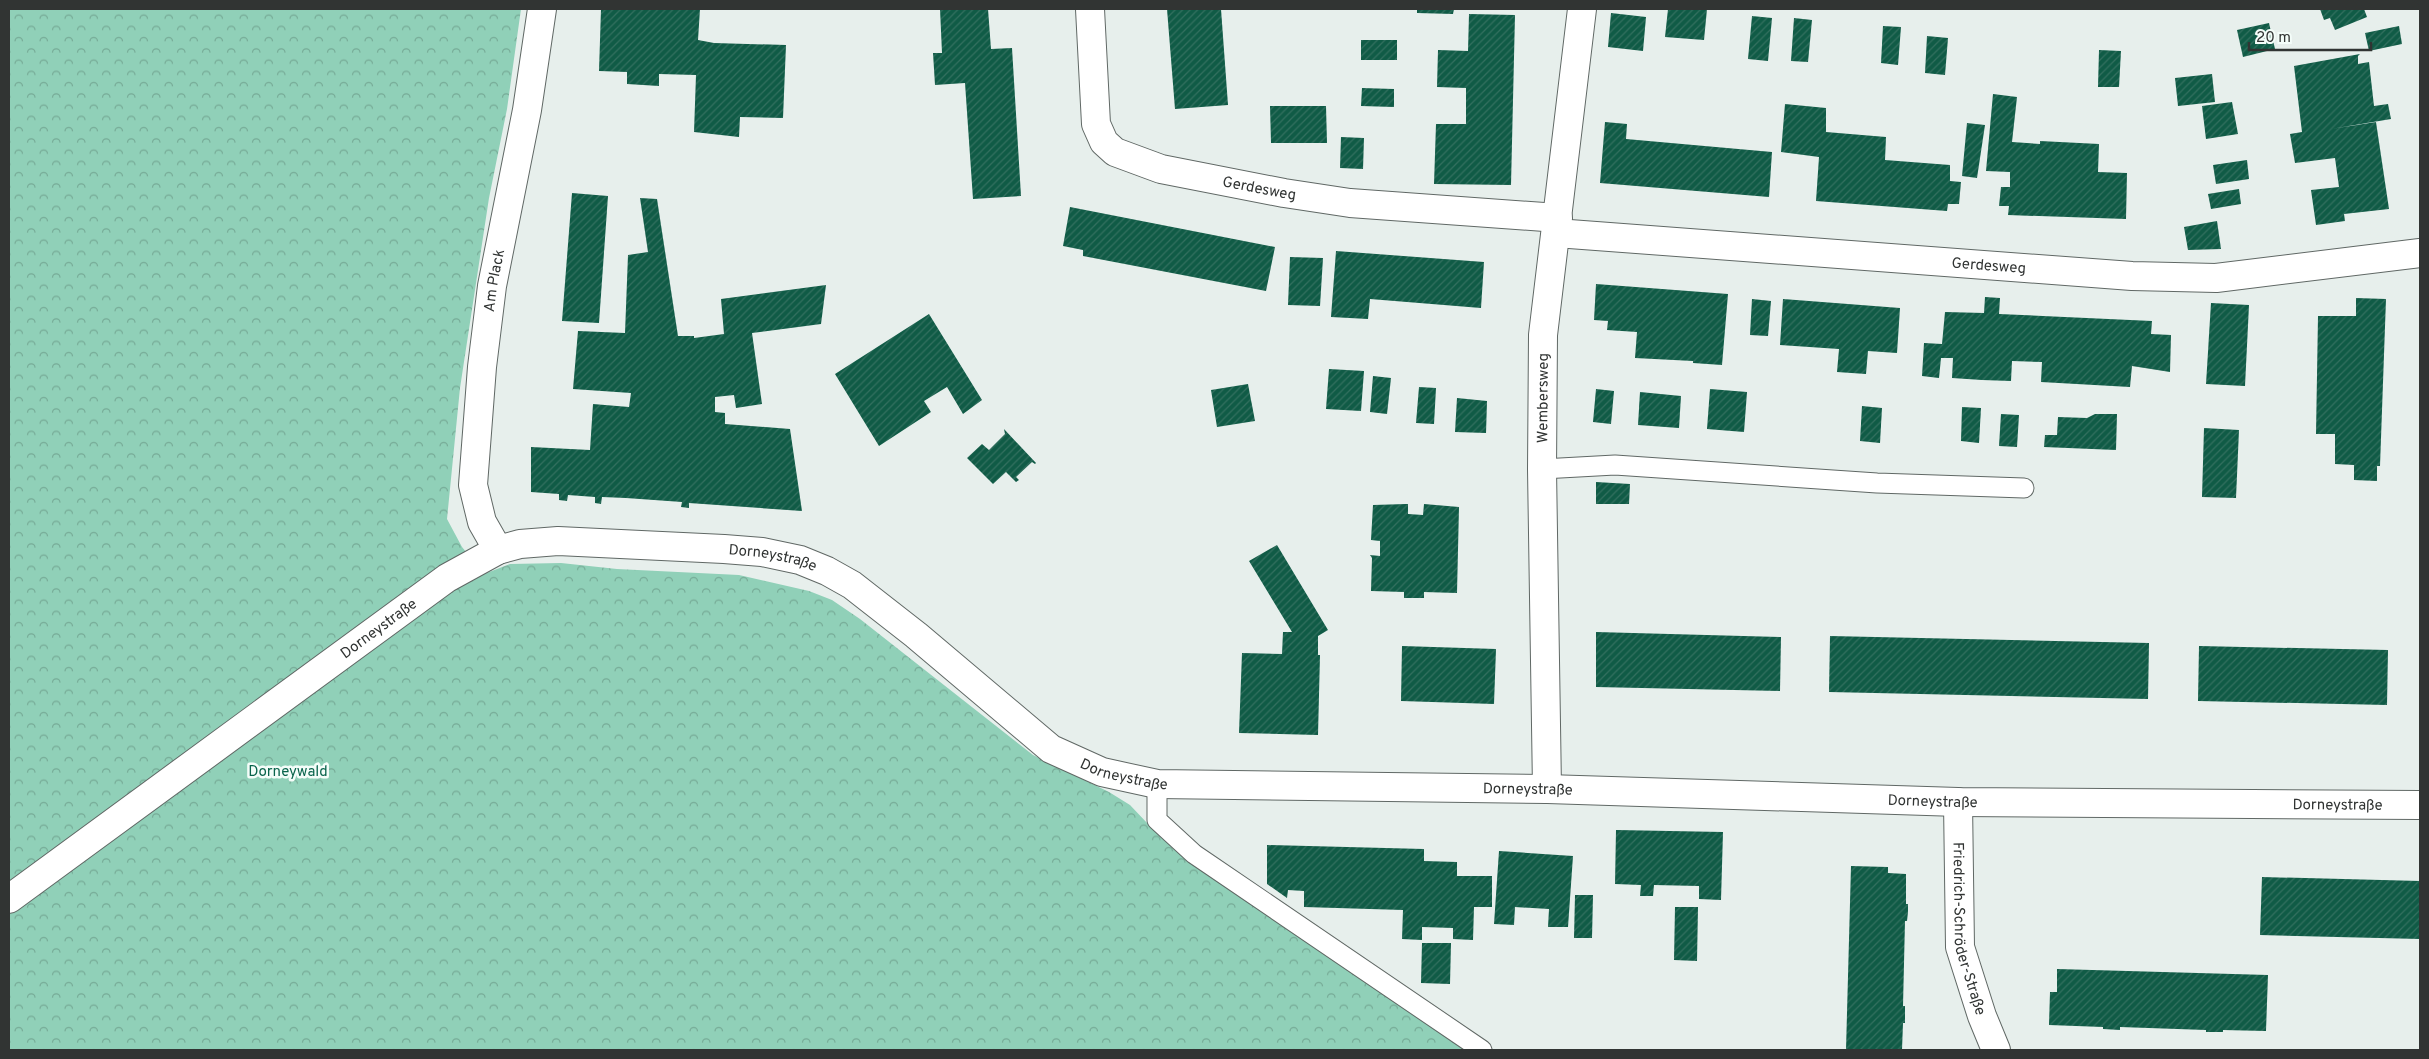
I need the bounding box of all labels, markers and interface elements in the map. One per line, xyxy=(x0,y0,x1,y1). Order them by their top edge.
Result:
scale bar xyxy=(2249,20,2372,52)
text: 20 m xyxy=(2256,29,2291,48)
street label: Gerdesweg xyxy=(1221,173,1297,206)
street label: Am Plack xyxy=(481,248,510,313)
street label: Gerdesweg xyxy=(1951,255,2027,279)
street label: Wembersweg xyxy=(1534,353,1554,443)
street label: Dorneystraße xyxy=(728,541,819,577)
street label: Dorneystraße xyxy=(337,595,421,664)
street label: Dorneystraße xyxy=(1077,755,1168,795)
park label: Dorneywald xyxy=(248,763,328,782)
street label: Dorneystraße xyxy=(1483,780,1573,801)
street label: Dorneystraße xyxy=(1887,792,1978,813)
street label: Dorneystraße xyxy=(2292,796,2383,816)
street label: Friedrich-Schröder-Straße xyxy=(1948,842,1989,1018)

